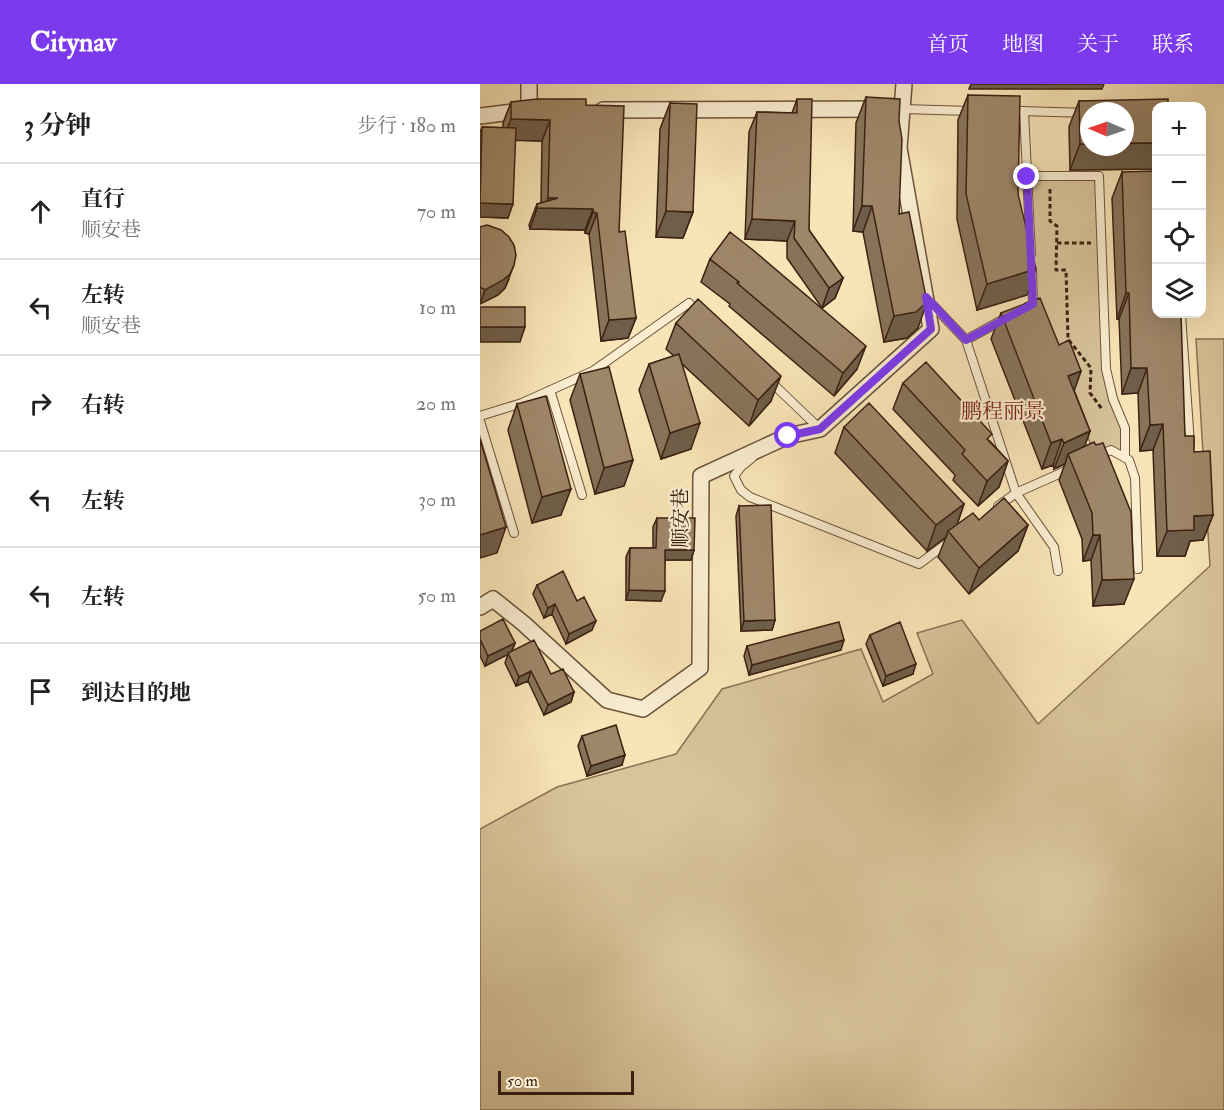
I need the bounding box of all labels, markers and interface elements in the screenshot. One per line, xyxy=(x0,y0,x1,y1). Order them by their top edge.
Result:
text: Citynav xyxy=(30,25,117,60)
text: 首页 xyxy=(927,31,969,58)
text: 地图 xyxy=(1002,31,1044,58)
text: 关于 xyxy=(1077,31,1119,58)
text: 联系 xyxy=(1152,31,1194,58)
north arrow xyxy=(1080,102,1134,156)
map controls xyxy=(1152,102,1206,318)
button: + xyxy=(1152,102,1206,156)
text: 3 分钟 xyxy=(24,110,91,142)
text: 步行 · 180 m xyxy=(357,113,456,138)
button: − xyxy=(1152,156,1206,210)
route end xyxy=(1013,163,1039,189)
text: 直行 xyxy=(81,185,125,213)
icon: ahead xyxy=(24,195,57,228)
text: 70 m xyxy=(417,199,456,224)
button: locate xyxy=(1152,210,1206,264)
text: 顺安巷 xyxy=(81,217,141,242)
button: layers xyxy=(1152,264,1206,318)
text: 左转 xyxy=(81,281,125,309)
icon: left xyxy=(24,291,57,324)
text: 10 m xyxy=(419,295,456,320)
text: 顺安巷 xyxy=(81,313,141,338)
icon: right xyxy=(24,387,57,420)
text: 右转 xyxy=(81,391,125,419)
text: 20 m xyxy=(416,391,456,416)
district label: 鹏程丽景 xyxy=(961,398,1045,425)
route start xyxy=(774,422,800,448)
icon: left xyxy=(24,483,57,516)
text: 左转 xyxy=(81,487,125,515)
text: 30 m xyxy=(418,487,456,512)
street label: 顺安巷 xyxy=(668,488,693,548)
icon: left xyxy=(24,579,57,612)
text: 左转 xyxy=(81,583,125,611)
text: 50 m xyxy=(417,583,456,608)
icon: arrive xyxy=(24,675,57,708)
text: 到达目的地 xyxy=(81,679,191,707)
scale bar xyxy=(498,1068,634,1096)
text: 50 m xyxy=(507,1071,538,1091)

